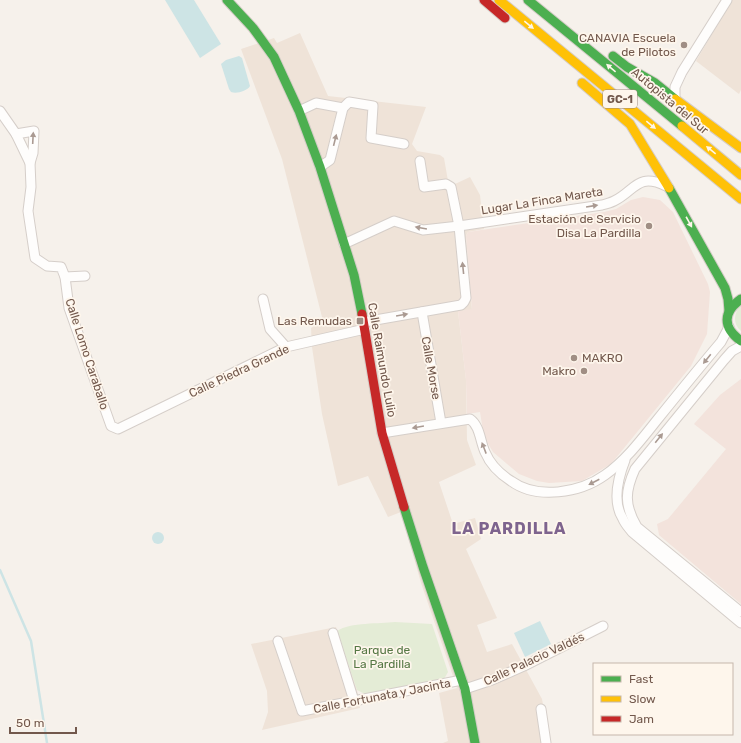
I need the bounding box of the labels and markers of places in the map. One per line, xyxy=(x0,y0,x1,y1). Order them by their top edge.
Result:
place label: CANAVIA Escuela de Pilotos xyxy=(579,31,676,59)
marker: CANAVIA Escuela de Pilotos xyxy=(679,40,689,50)
place label: Estación de Servicio Disa La Pardilla xyxy=(528,212,641,240)
marker: Estación de Servicio Disa La Pardilla xyxy=(644,221,654,231)
place label: Las Remudas xyxy=(277,314,352,328)
marker: Las Remudas xyxy=(355,316,365,326)
place label: MAKRO xyxy=(582,351,623,365)
marker: MAKRO xyxy=(569,353,579,363)
place label: Makro xyxy=(542,364,576,378)
marker: Makro xyxy=(579,366,589,376)

